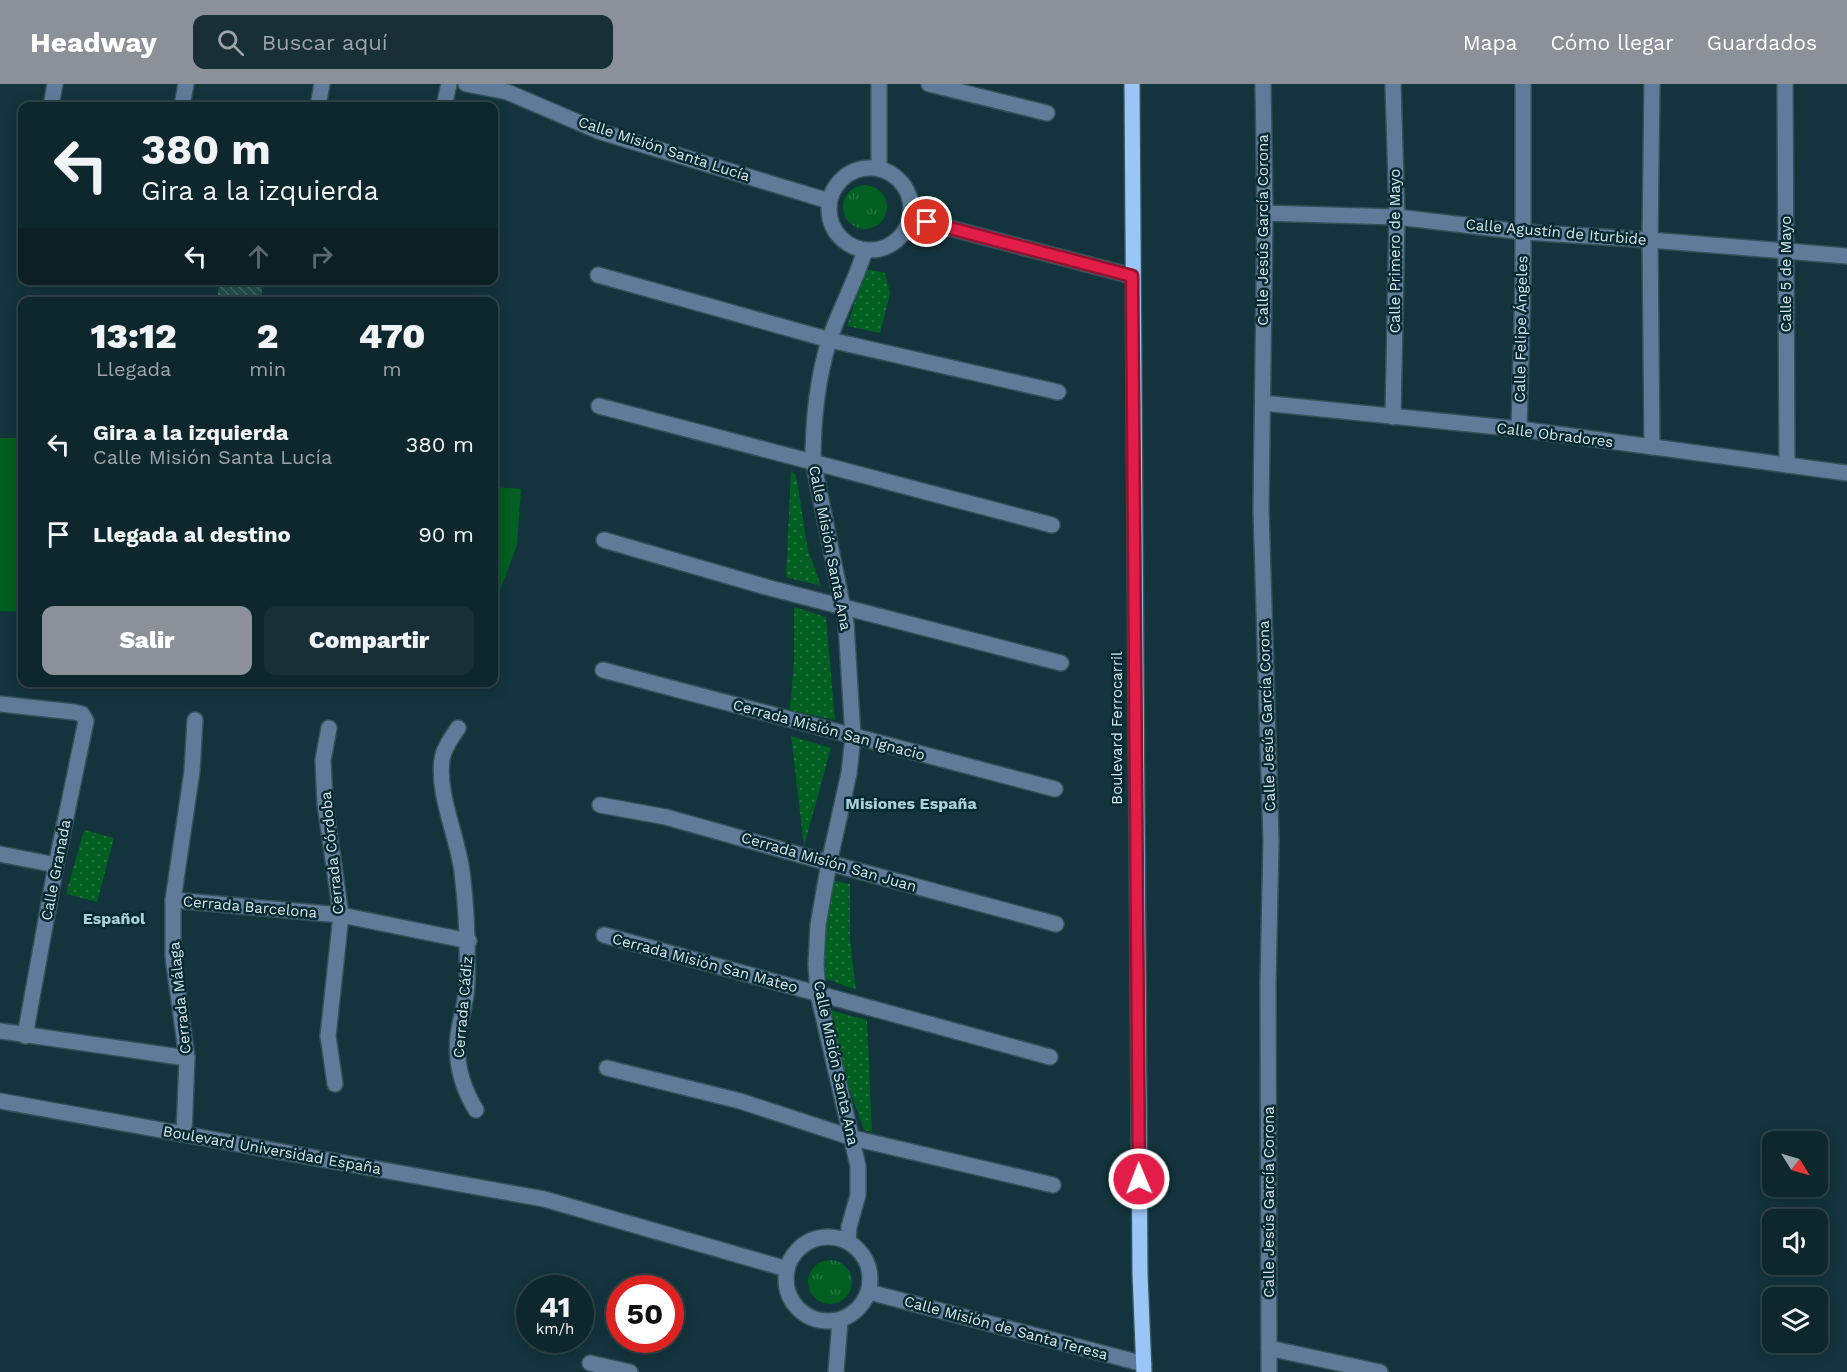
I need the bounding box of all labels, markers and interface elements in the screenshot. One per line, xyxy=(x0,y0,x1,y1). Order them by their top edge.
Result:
search box xyxy=(193,15,613,69)
text: Headway xyxy=(30,26,157,59)
icon: search xyxy=(214,26,247,59)
text: Buscar aquí xyxy=(262,30,388,55)
text: Mapa xyxy=(1463,30,1517,55)
text: Cómo llegar xyxy=(1550,30,1674,55)
text: Guardados xyxy=(1707,30,1817,55)
street label: Calle Misión Santa Lucía xyxy=(576,113,753,185)
text: 380 m xyxy=(141,125,271,174)
icon: left xyxy=(42,126,120,204)
street label: Calle Jesús García Corona xyxy=(1254,134,1272,326)
street label: Calle Primero de Mayo xyxy=(1386,169,1404,333)
text: Gira a la izquierda xyxy=(141,175,379,207)
pin xyxy=(901,196,952,247)
icon: arrive xyxy=(910,205,943,238)
street label: Calle Agustín de Iturbide xyxy=(1465,215,1647,249)
street label: Calle 5 de Mayo xyxy=(1777,216,1795,332)
icon: left xyxy=(179,240,212,273)
icon: ahead xyxy=(242,240,275,273)
icon: right xyxy=(305,240,338,273)
street label: Calle Felipe Ángeles xyxy=(1511,255,1531,403)
text: 13:12 xyxy=(91,315,177,357)
text: 2 xyxy=(257,315,278,357)
text: 470 xyxy=(359,315,425,357)
text: Llegada xyxy=(96,357,171,381)
text: min xyxy=(249,357,286,381)
text: m xyxy=(382,357,402,381)
street label: Calle Obradores xyxy=(1496,419,1615,451)
text: Gira a la izquierda xyxy=(93,420,289,445)
icon: left xyxy=(42,428,75,461)
text: 380 m xyxy=(405,432,474,457)
text: Calle Misión Santa Lucía xyxy=(93,445,332,469)
street label: Calle Misión Santa Ana xyxy=(805,464,855,632)
icon: arrive xyxy=(42,518,75,551)
text: Llegada al destino xyxy=(93,522,291,547)
text: 90 m xyxy=(418,522,474,547)
button: Salir xyxy=(42,606,252,675)
button: Compartir xyxy=(264,606,474,675)
street label: Calle Jesús García Corona xyxy=(1255,620,1279,812)
street label: Boulevard Ferrocarril xyxy=(1108,651,1126,805)
street label: Cerrada Misión San Ignacio xyxy=(731,696,927,764)
street label: Cerrada Córdoba xyxy=(317,790,347,915)
district label: Misiones España xyxy=(845,794,977,813)
street label: Calle Granada xyxy=(37,817,75,922)
street label: Cerrada Misión San Juan xyxy=(739,828,919,896)
street label: Cerrada Barcelona xyxy=(182,892,318,922)
district label: Español xyxy=(83,909,146,928)
street label: Cerrada Misión San Mateo xyxy=(610,930,800,996)
street label: Cerrada Málaga xyxy=(165,940,195,1055)
street label: Cerrada Cádiz xyxy=(450,955,476,1059)
street label: Calle Misión Santa Ana xyxy=(810,979,862,1147)
street label: Calle Jesús García Corona xyxy=(1260,1106,1278,1298)
street label: Boulevard Universidad España xyxy=(162,1122,383,1178)
north arrow xyxy=(1762,1131,1828,1197)
map controls xyxy=(1762,1131,1828,1353)
position arrow xyxy=(1107,1147,1171,1211)
button: sound xyxy=(1762,1209,1828,1275)
speed limit sign: 50 xyxy=(606,1275,684,1353)
button: layers xyxy=(1762,1287,1828,1353)
text: 41 xyxy=(539,1289,571,1324)
street label: Calle Misión de Santa Teresa xyxy=(902,1292,1110,1364)
text: km/h xyxy=(536,1320,574,1338)

